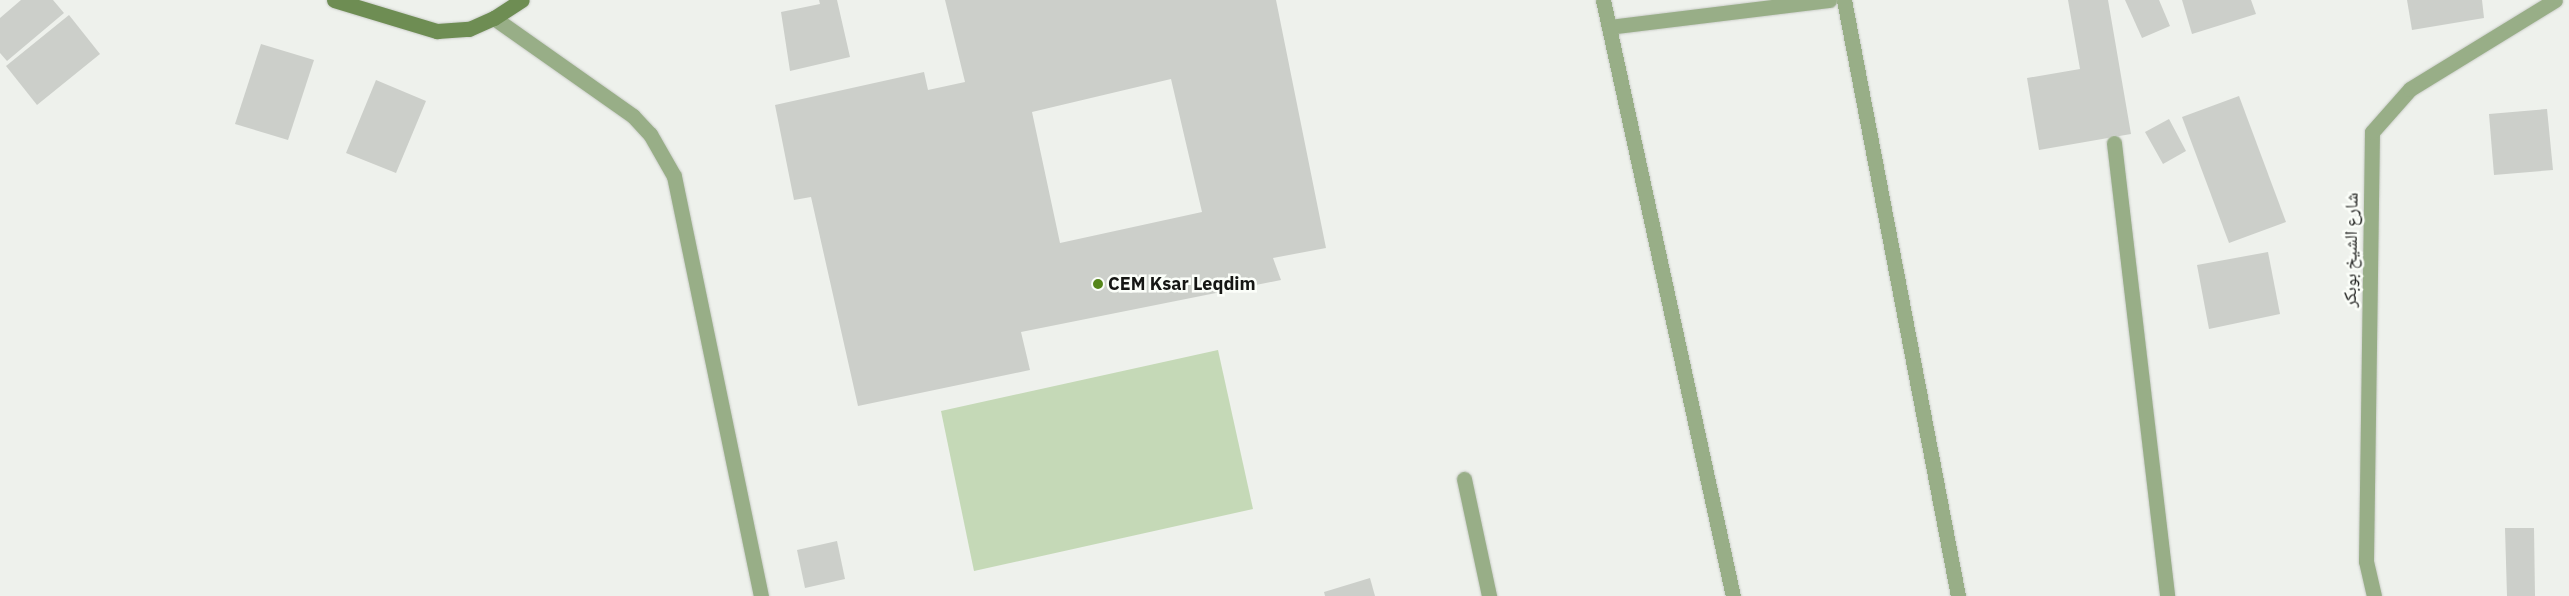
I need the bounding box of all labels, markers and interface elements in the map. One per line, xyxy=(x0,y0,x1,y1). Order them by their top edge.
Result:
street label: شارع الشيخ بوبكر xyxy=(2339,192,2363,308)
place label: CEM Ksar Leqdim xyxy=(1108,273,1256,295)
marker: CEM Ksar Leqdim xyxy=(1092,278,1104,290)

